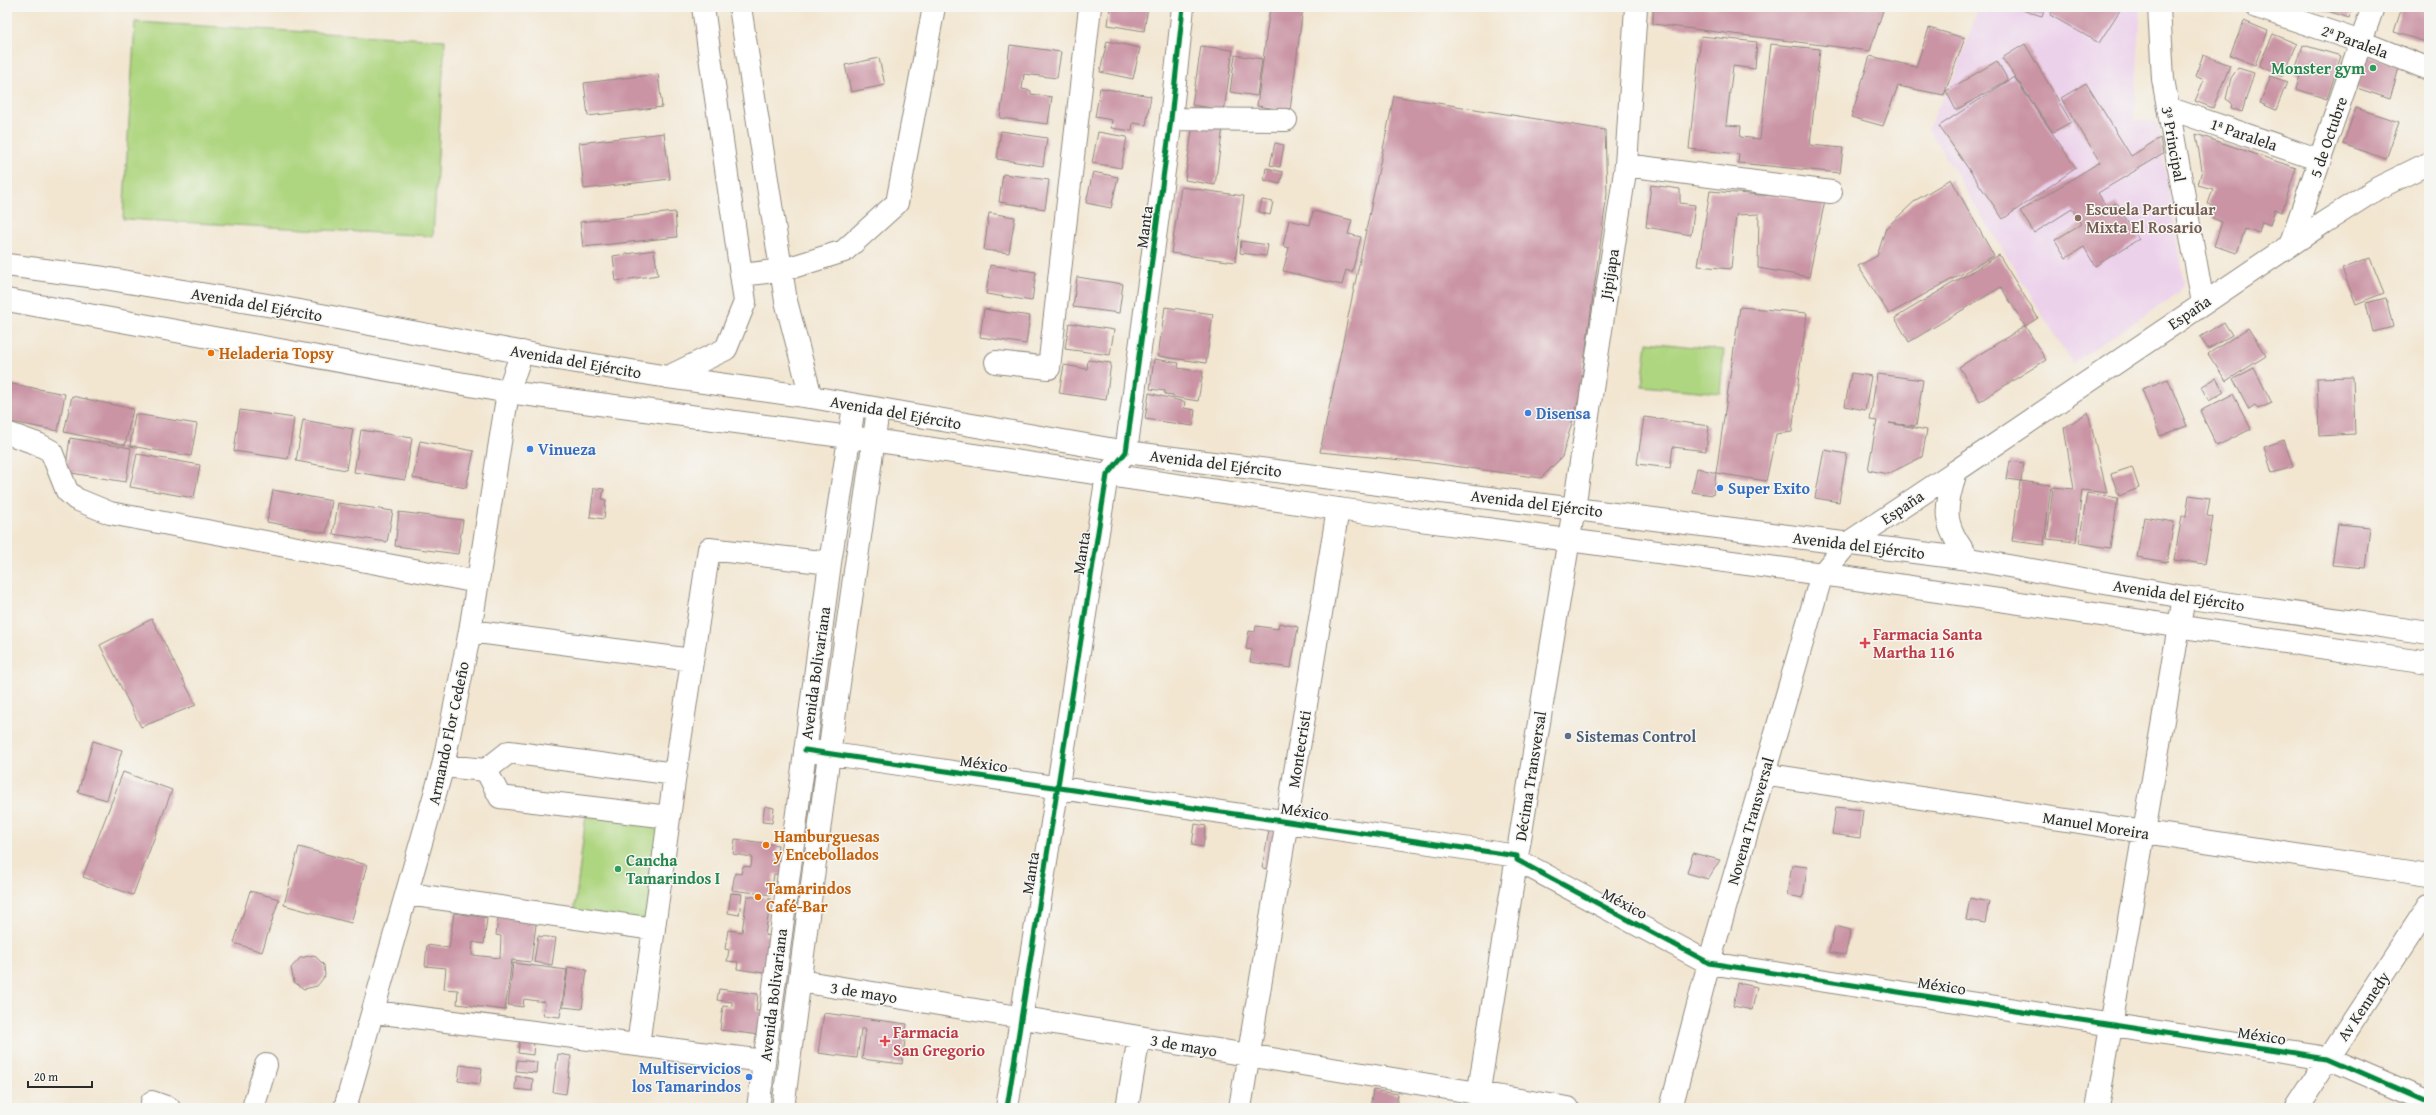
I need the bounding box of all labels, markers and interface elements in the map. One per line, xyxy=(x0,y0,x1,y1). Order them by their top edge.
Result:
street label: 2ª Paralela xyxy=(2318,18,2392,64)
place label: Monster gym xyxy=(2271,56,2365,80)
marker: Monster gym xyxy=(2368,63,2378,73)
street label: 5 de Octubre xyxy=(2303,93,2353,181)
street label: 3ª Principal xyxy=(2156,104,2193,184)
street label: 1ª Paralela xyxy=(2207,111,2281,157)
place label: Escuela Particular Mixta El Rosario xyxy=(2086,197,2216,239)
street label: Manta xyxy=(1129,204,1159,250)
marker: Escuela Particular Mixta El Rosario xyxy=(2073,213,2083,223)
street label: Jipijapa xyxy=(1593,247,1625,303)
street label: Avenida del Ejército xyxy=(190,281,324,327)
street label: España xyxy=(2163,289,2216,335)
street label: Avenida del Ejército xyxy=(509,338,643,384)
place label: Heladeria Topsy xyxy=(219,341,334,365)
marker: Heladeria Topsy xyxy=(206,348,216,358)
street label: Avenida del Ejército xyxy=(829,389,963,435)
place label: Disensa xyxy=(1536,401,1591,425)
marker: Disensa xyxy=(1523,408,1533,418)
place label: Vinueza xyxy=(538,437,597,461)
street label: Avenida del Ejército xyxy=(1149,443,1283,483)
marker: Vinueza xyxy=(525,444,535,454)
place label: Super Exito xyxy=(1728,476,1810,500)
street label: Avenida del Ejército xyxy=(1470,483,1604,523)
marker: Super Exito xyxy=(1715,483,1725,493)
street label: España xyxy=(1876,484,1929,530)
street label: Avenida del Ejército xyxy=(1792,525,1926,565)
street label: Manta xyxy=(1066,530,1096,576)
street label: Avenida del Ejército xyxy=(2112,573,2246,617)
street label: Avenida Bolivariana xyxy=(794,605,836,741)
place label: Farmacia Santa Martha 116 xyxy=(1873,622,1983,664)
marker: Farmacia Santa Martha 116 xyxy=(1860,638,1870,648)
street label: Armando Flor Cedeño xyxy=(421,659,475,807)
street label: Montecristi xyxy=(1281,708,1317,789)
street label: Décima Transversal xyxy=(1508,709,1552,843)
place label: Sistemas Control xyxy=(1576,724,1696,748)
marker: Sistemas Control xyxy=(1563,731,1573,741)
street label: México xyxy=(958,748,1010,778)
street label: Novena Transversal xyxy=(1720,754,1780,888)
street label: México xyxy=(1279,795,1331,827)
street label: Manuel Moreira xyxy=(2041,805,2151,845)
place label: Hamburguesas y Encebollados xyxy=(773,824,880,866)
marker: Hamburguesas y Encebollados xyxy=(761,840,771,850)
place label: Cancha Tamarindos I xyxy=(626,848,720,890)
street label: Manta xyxy=(1015,850,1045,896)
marker: Cancha Tamarindos I xyxy=(613,864,623,874)
place label: Tamarindos Café-Bar xyxy=(766,876,851,918)
street label: México xyxy=(1598,881,1652,925)
marker: Tamarindos Café-Bar xyxy=(753,892,763,902)
street label: Avenida Bolivariana xyxy=(753,927,793,1063)
street label: Av Kennedy xyxy=(2331,966,2395,1046)
street label: México xyxy=(1916,969,1968,1001)
street label: 3 de mayo xyxy=(829,975,899,1009)
street label: México xyxy=(2236,1019,2288,1051)
place label: Farmacia San Gregorio xyxy=(893,1020,986,1062)
street label: 3 de mayo xyxy=(1149,1027,1219,1063)
marker: Farmacia San Gregorio xyxy=(880,1036,890,1046)
place label: Multiservicios los Tamarindos xyxy=(632,1056,741,1098)
scale bar xyxy=(28,1063,92,1089)
text: 20 m xyxy=(34,1068,58,1085)
marker: Multiservicios los Tamarindos xyxy=(744,1072,754,1082)

